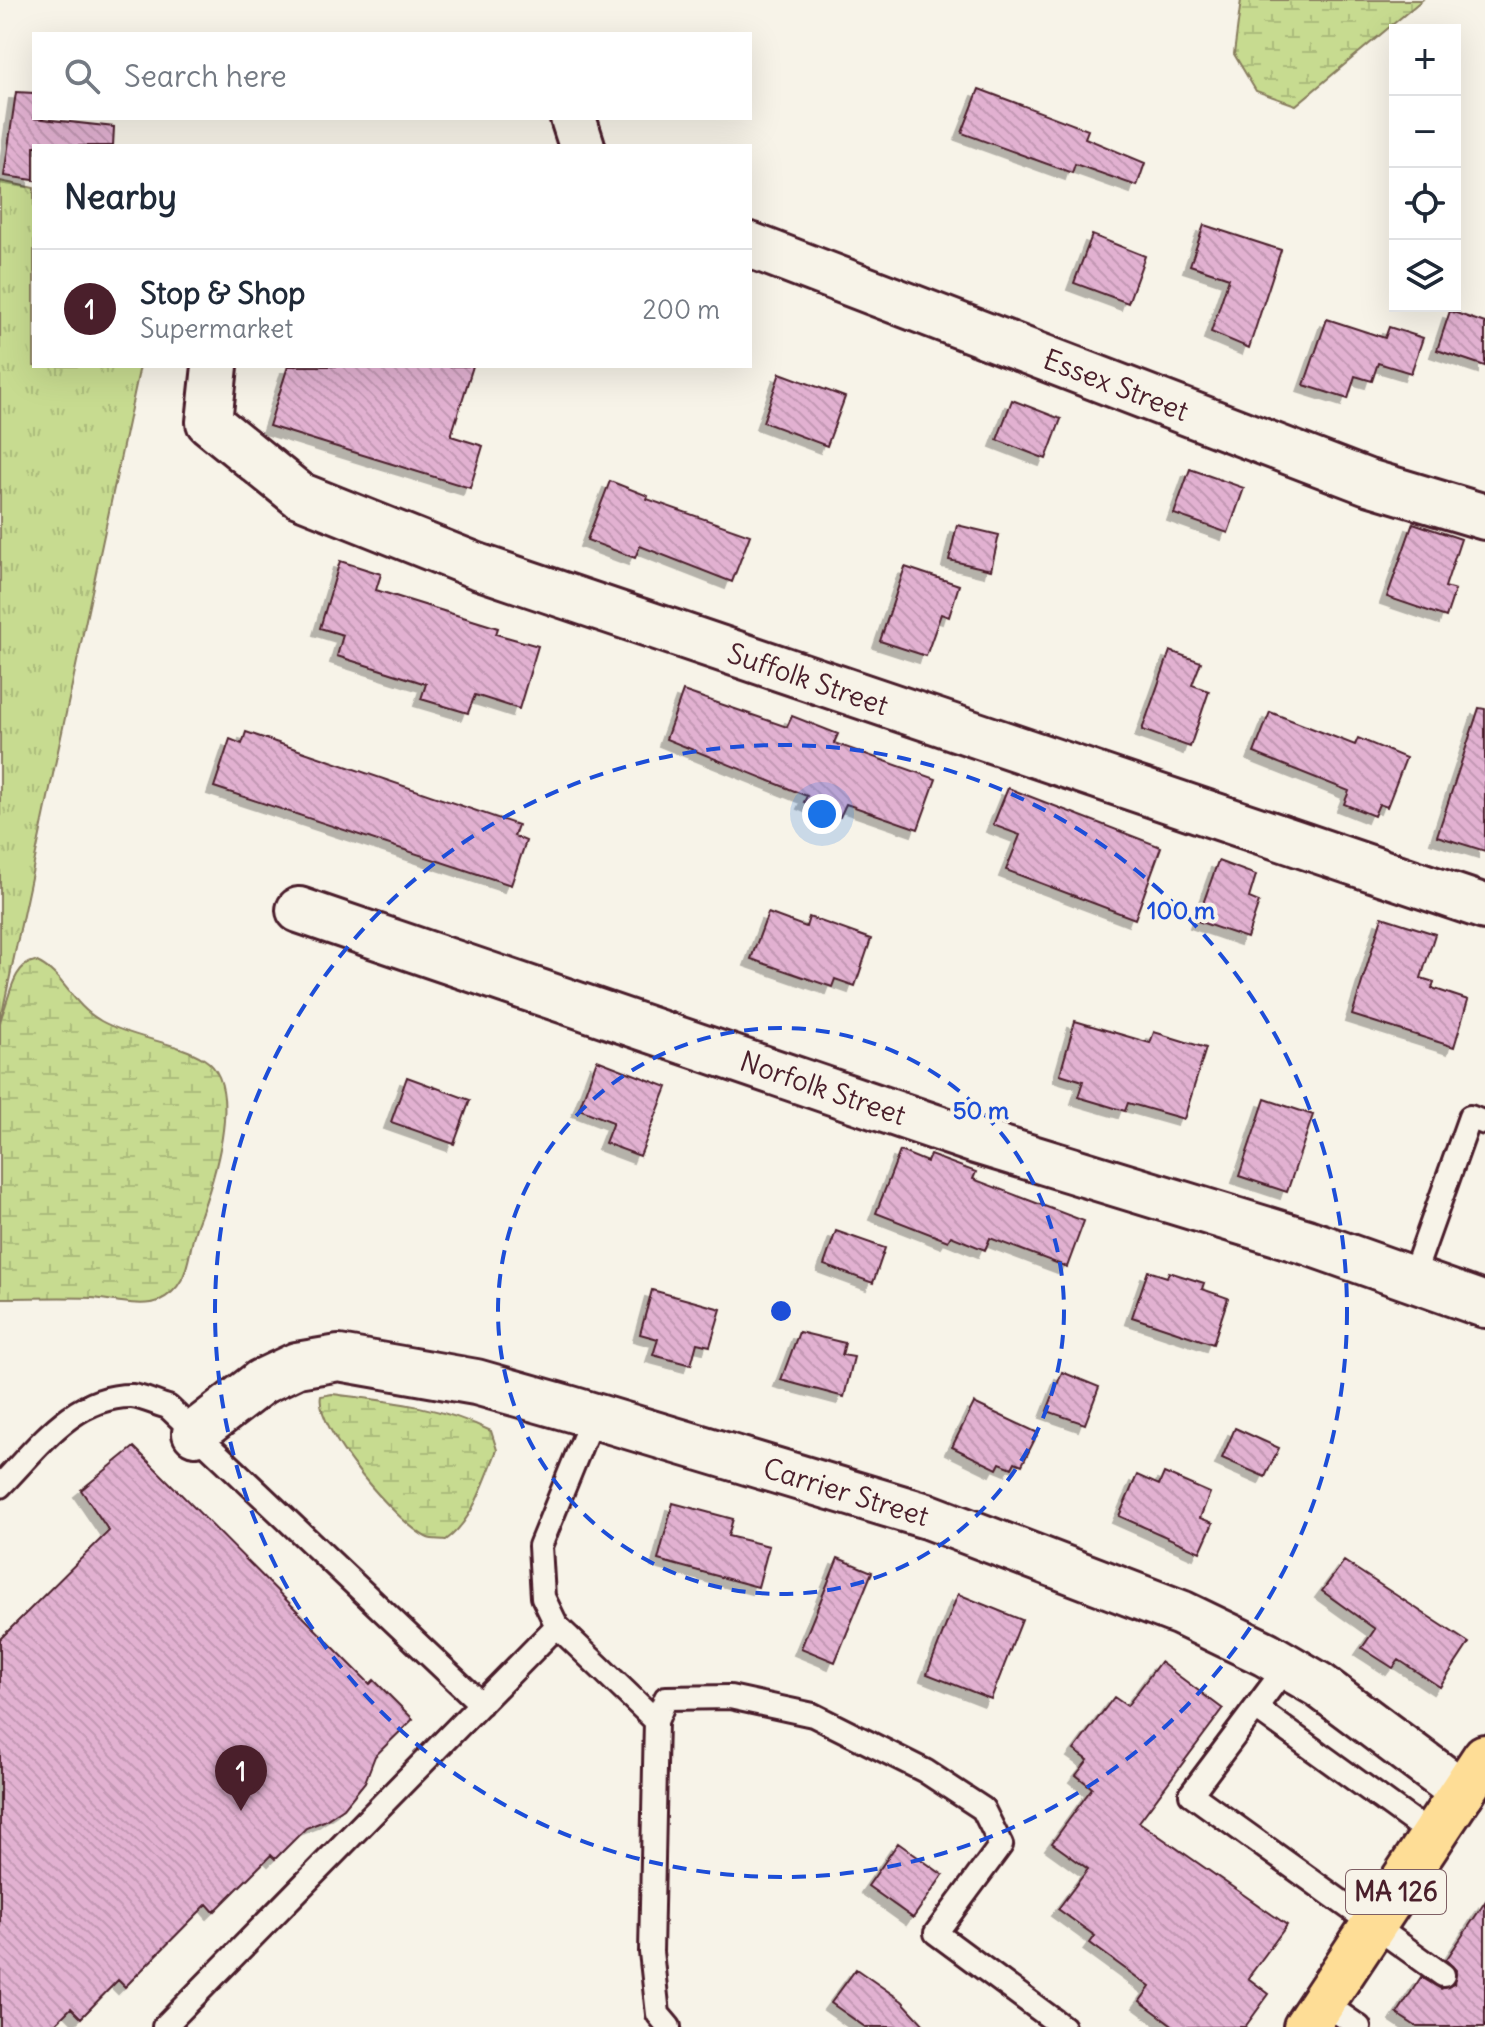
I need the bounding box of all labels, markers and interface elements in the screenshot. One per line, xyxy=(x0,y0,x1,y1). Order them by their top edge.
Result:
map controls xyxy=(1389,24,1461,312)
button: + xyxy=(1389,24,1461,96)
search box xyxy=(32,32,752,120)
icon: search xyxy=(60,54,104,98)
text: Search here xyxy=(124,57,287,95)
button: − xyxy=(1389,96,1461,168)
button: locate xyxy=(1389,168,1461,240)
text: Nearby xyxy=(64,175,177,218)
button: layers xyxy=(1389,240,1461,312)
text: Stop & Shop xyxy=(140,274,305,312)
text: 1 xyxy=(85,293,95,326)
text: 200 m xyxy=(643,293,720,326)
text: Supermarket xyxy=(140,312,293,345)
street label: Essex Street xyxy=(1038,341,1194,429)
street label: Suffolk Street xyxy=(723,635,893,723)
your location xyxy=(802,794,842,834)
text: 100 m xyxy=(1147,895,1215,925)
street label: Norfolk Street xyxy=(735,1043,911,1133)
text: 50 m xyxy=(953,1095,1009,1125)
centre of rings xyxy=(767,1297,795,1325)
street label: Carrier Street xyxy=(759,1450,933,1534)
pin: 1 xyxy=(215,1745,267,1811)
road number: MA 126 xyxy=(1346,1870,1446,1914)

